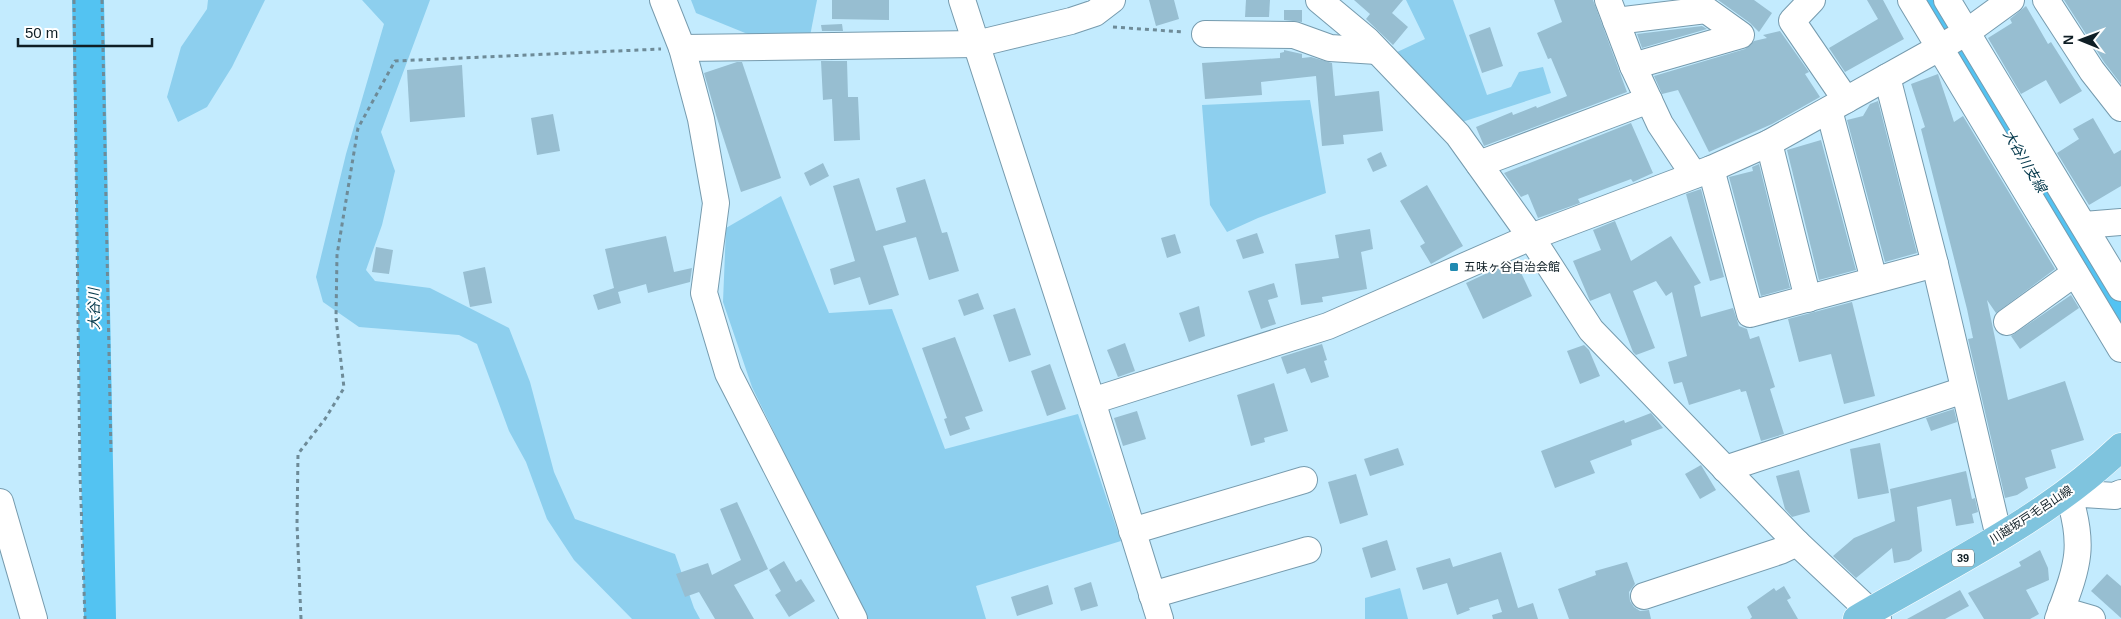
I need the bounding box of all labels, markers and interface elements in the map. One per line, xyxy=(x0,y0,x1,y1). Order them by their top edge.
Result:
scale bar xyxy=(18,15,151,47)
north arrow xyxy=(2056,15,2106,65)
text: 50 m xyxy=(25,24,58,41)
text: N xyxy=(2060,35,2076,45)
water label: 大谷川支線 xyxy=(2000,127,2051,197)
place label: 五味ヶ谷自治会館 xyxy=(1464,260,1560,274)
marker: 五味ヶ谷自治会館 xyxy=(1448,261,1460,273)
water label: 大谷川 xyxy=(86,286,102,330)
street label: 川越坂戸毛呂山線 xyxy=(1987,483,2075,547)
road number: 39 xyxy=(1952,550,1974,566)

